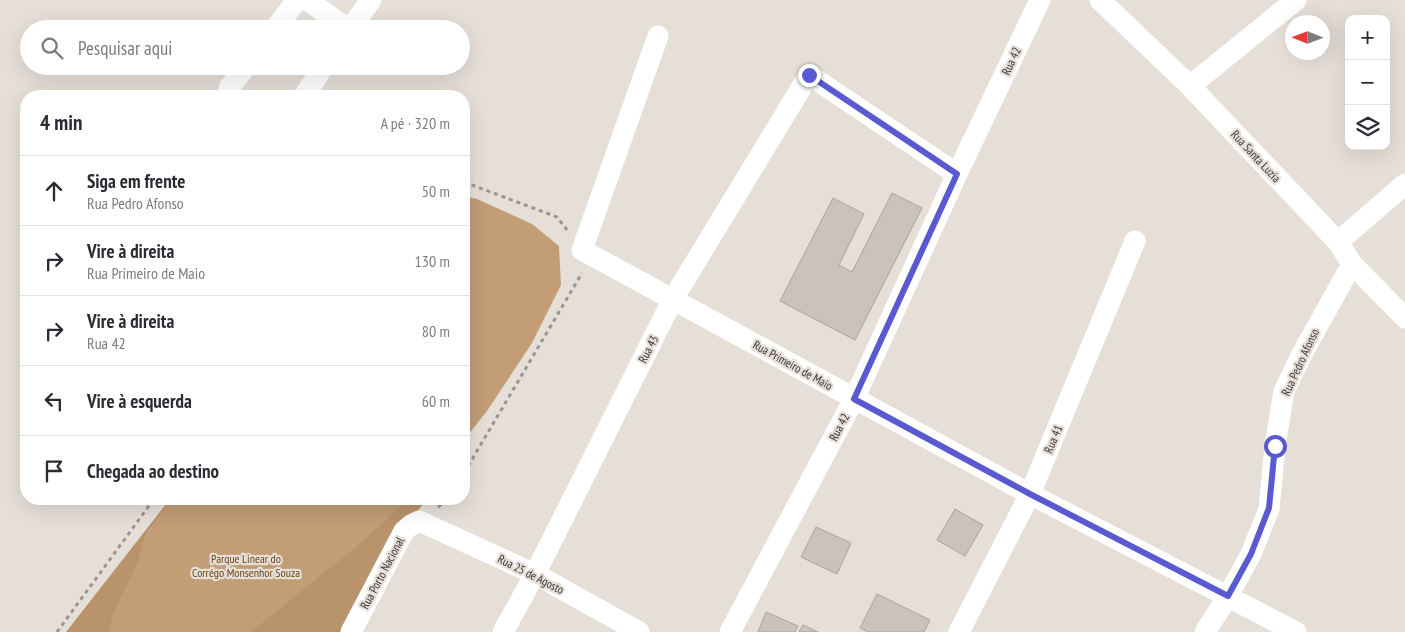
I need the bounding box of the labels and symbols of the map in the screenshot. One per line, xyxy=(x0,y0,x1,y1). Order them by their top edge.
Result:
north arrow xyxy=(1285,15,1330,60)
street label: Rua 42 xyxy=(998,45,1024,77)
route end xyxy=(798,64,821,87)
street label: Rua Santa Luzia xyxy=(1228,127,1284,185)
street label: Rua Pedro Afonso xyxy=(1278,326,1322,398)
street label: Rua 43 xyxy=(635,333,661,365)
street label: Rua Primeiro de Maio xyxy=(751,337,835,393)
street label: Rua 42 xyxy=(826,411,852,443)
street label: Rua 41 xyxy=(1040,423,1066,455)
route start xyxy=(1264,435,1287,458)
street label: Rua Porto Nacional xyxy=(357,534,407,612)
park label: Parque Linear do Corrégo Monsenhor Souza xyxy=(192,551,300,580)
street label: Rua 25 de Agosto xyxy=(495,551,567,597)

